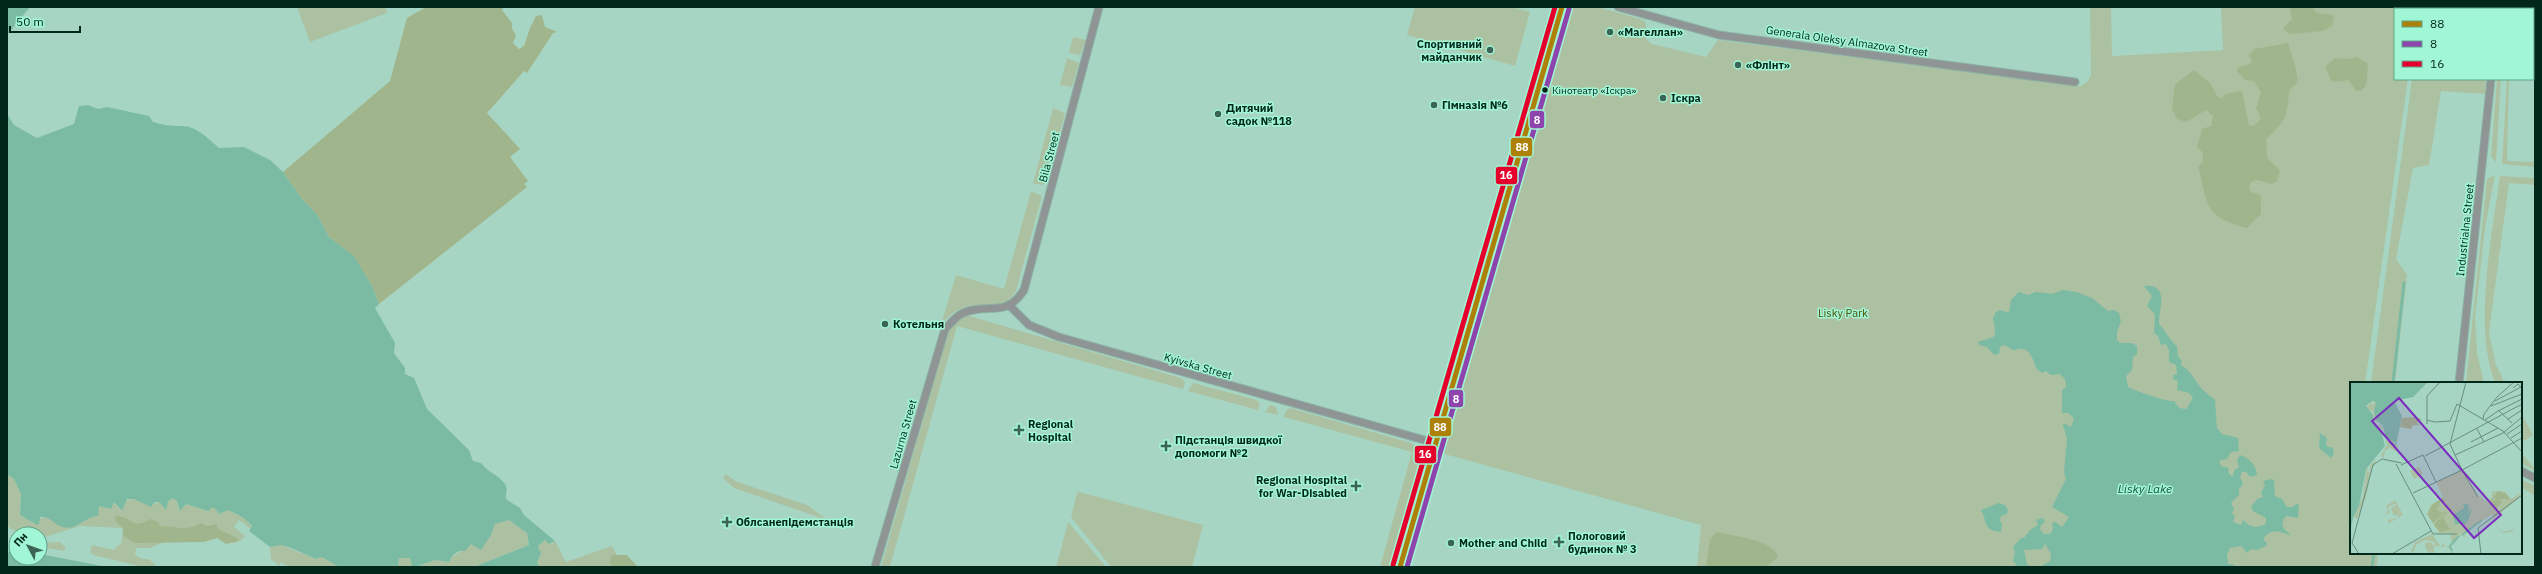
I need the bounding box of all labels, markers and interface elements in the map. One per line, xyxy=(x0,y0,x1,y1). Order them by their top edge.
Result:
scale bar xyxy=(10,8,80,34)
legend xyxy=(2394,8,2534,80)
text: 50 m xyxy=(16,14,44,29)
text: 88 xyxy=(2430,16,2444,31)
street label: Generala Oleksy Almazova Street xyxy=(1765,23,1929,59)
place label: «Магеллан» xyxy=(1618,25,1683,39)
marker: «Магеллан» xyxy=(1605,27,1615,37)
text: 8 xyxy=(2430,36,2437,51)
place label: Спортивний майданчик xyxy=(1417,37,1482,64)
marker: Спортивний майданчик xyxy=(1485,45,1495,55)
text: 16 xyxy=(2430,56,2444,71)
place label: «Флінт» xyxy=(1746,58,1790,72)
marker: «Флінт» xyxy=(1733,60,1743,70)
place label: Кінотеатр «Іскра» xyxy=(1552,84,1636,97)
marker: Кінотеатр «Іскра» xyxy=(1540,85,1550,95)
place label: Іскра xyxy=(1671,91,1701,105)
marker: Іскра xyxy=(1658,93,1668,103)
place label: Гімназія №6 xyxy=(1442,98,1508,112)
marker: Гімназія №6 xyxy=(1429,100,1439,110)
place label: Дитячий садок №118 xyxy=(1226,101,1292,128)
marker: Дитячий садок №118 xyxy=(1213,109,1223,119)
line badge: 8 xyxy=(1529,110,1545,129)
text: 8 xyxy=(1534,113,1541,127)
street label: Bila Street xyxy=(1036,130,1062,184)
line badge: 88 xyxy=(1510,137,1533,157)
text: 88 xyxy=(1515,140,1529,154)
line badge: 16 xyxy=(1495,166,1518,185)
text: 16 xyxy=(1499,168,1513,182)
street label: Industrialna Street xyxy=(2453,183,2477,277)
park label: Lisky Park xyxy=(1818,306,1868,320)
place label: Котельня xyxy=(893,317,944,331)
marker: Котельня xyxy=(880,319,890,329)
street label: Kyivska Street xyxy=(1162,350,1234,382)
inset map xyxy=(2350,382,2522,554)
line badge: 8 xyxy=(1448,389,1464,408)
text: 8 xyxy=(1453,392,1460,406)
street label: Lazurna Street xyxy=(886,397,920,470)
place label: Regional Hospital xyxy=(1028,417,1074,444)
line badge: 88 xyxy=(1429,417,1452,437)
text: 88 xyxy=(1433,420,1447,434)
marker: Regional Hospital xyxy=(1013,424,1025,436)
place label: Підстанція швидкої допомоги №2 xyxy=(1175,433,1283,460)
marker: Підстанція швидкої допомоги №2 xyxy=(1160,440,1172,452)
line badge: 16 xyxy=(1414,445,1437,464)
text: 16 xyxy=(1418,447,1432,461)
place label: Regional Hospital for War-Disabled xyxy=(1256,473,1348,500)
marker: Regional Hospital for War-Disabled xyxy=(1350,480,1362,492)
water label: Lisky Lake xyxy=(2118,481,2172,496)
place label: Облсанепідемстанція xyxy=(736,515,853,529)
marker: Облсанепідемстанція xyxy=(721,516,733,528)
north arrow xyxy=(8,526,48,566)
text: Пн xyxy=(10,529,31,550)
place label: Пологовий будинок № 3 xyxy=(1568,529,1637,556)
place label: Mother and Child xyxy=(1459,536,1547,550)
marker: Пологовий будинок № 3 xyxy=(1553,536,1565,548)
marker: Mother and Child xyxy=(1446,538,1456,548)

